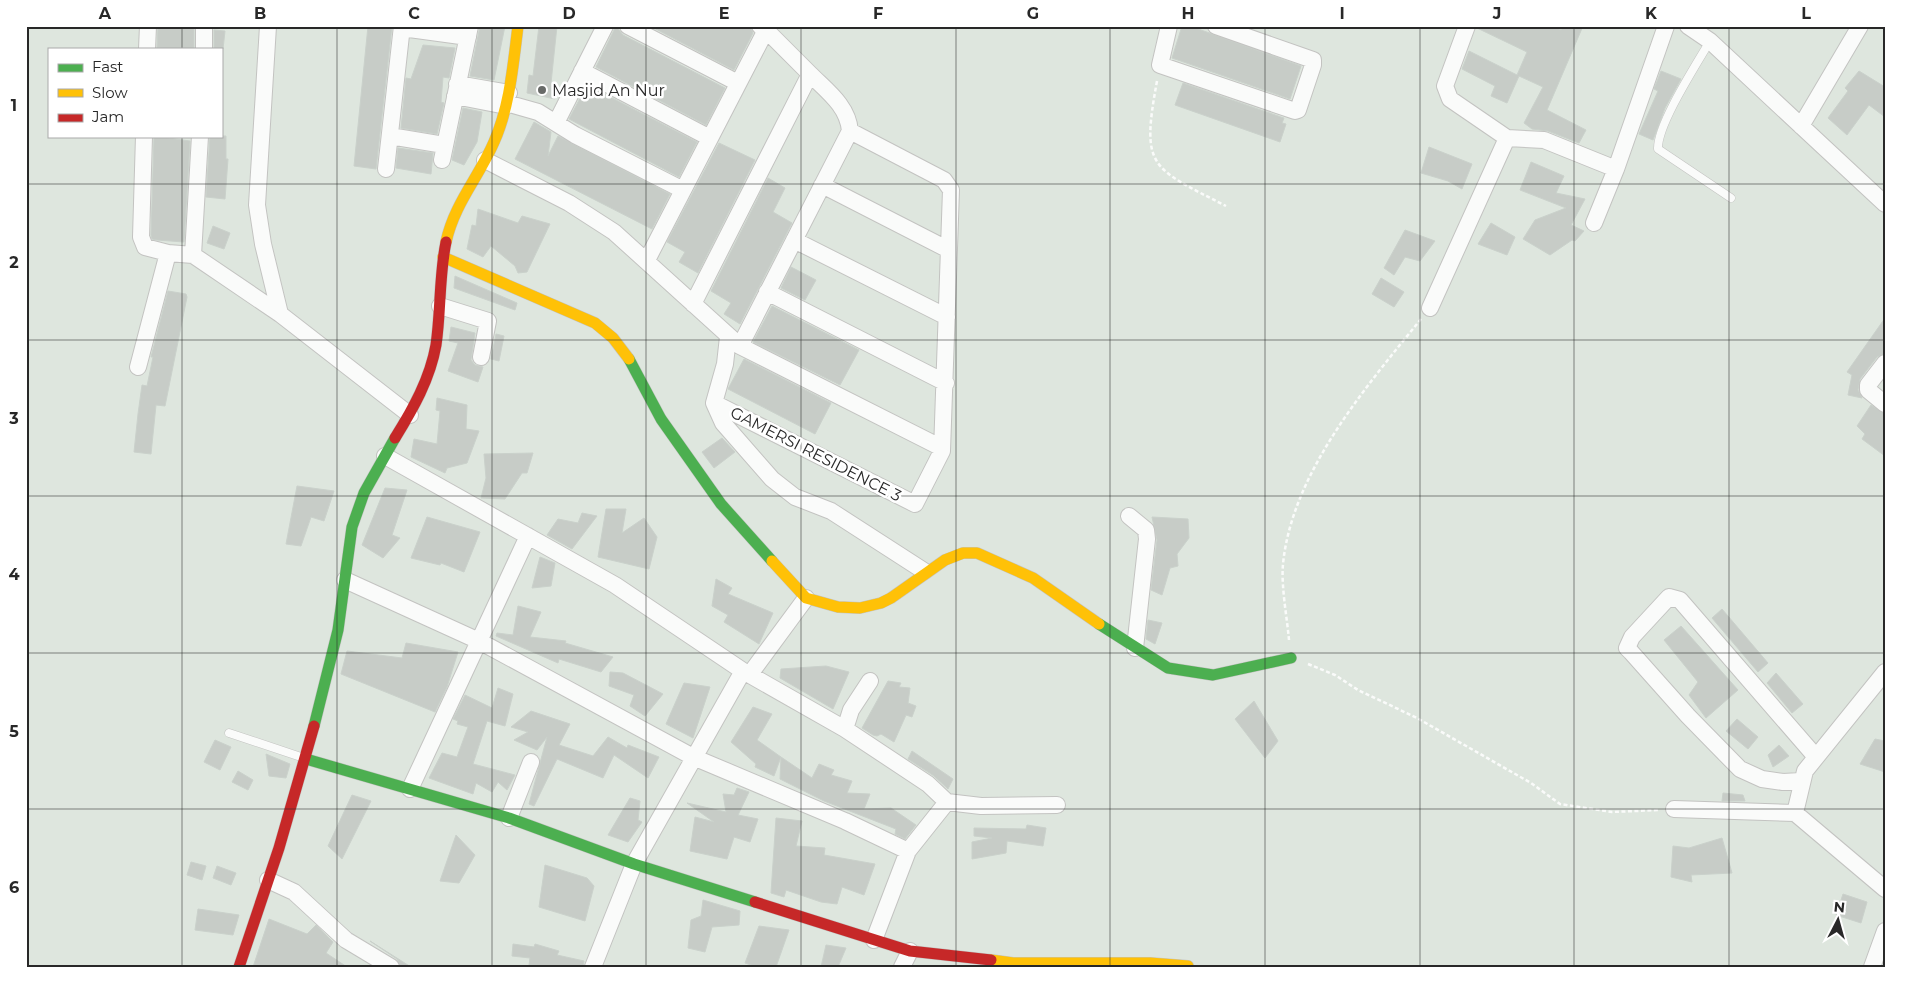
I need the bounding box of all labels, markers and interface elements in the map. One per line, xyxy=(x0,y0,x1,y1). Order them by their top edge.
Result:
text: A xyxy=(98,4,112,23)
text: B xyxy=(254,4,266,23)
text: C xyxy=(408,4,420,23)
text: D xyxy=(562,4,576,23)
text: E xyxy=(719,4,729,23)
text: F xyxy=(873,4,883,23)
text: G xyxy=(1027,4,1039,23)
text: H xyxy=(1182,4,1194,23)
text: I xyxy=(1339,4,1345,23)
text: J xyxy=(1492,4,1501,23)
text: K xyxy=(1645,4,1658,23)
text: L xyxy=(1801,4,1811,23)
legend xyxy=(48,48,222,138)
text: Fast xyxy=(92,57,123,76)
place label: Masjid An Nur xyxy=(552,81,665,100)
text: Slow xyxy=(92,83,128,102)
marker: Masjid An Nur xyxy=(536,84,548,96)
text: 1 xyxy=(11,96,17,115)
text: Jam xyxy=(91,107,124,126)
text: 2 xyxy=(9,253,19,272)
street label: GAMERSI RESIDENCE 3 xyxy=(727,403,905,505)
text: 3 xyxy=(8,409,19,428)
text: 4 xyxy=(8,565,20,584)
text: 5 xyxy=(9,722,19,741)
text: 6 xyxy=(9,878,19,897)
north arrow xyxy=(1814,896,1864,946)
text: N xyxy=(1833,898,1846,917)

